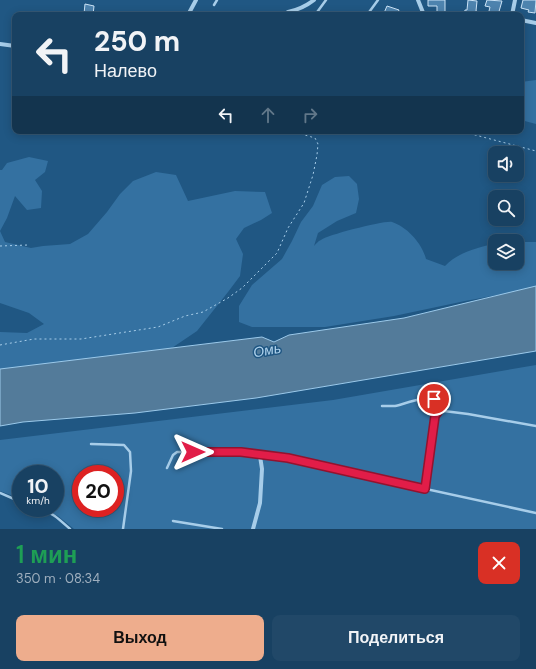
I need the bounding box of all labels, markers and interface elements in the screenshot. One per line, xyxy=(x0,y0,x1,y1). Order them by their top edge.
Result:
text: 250 m xyxy=(94,23,180,60)
icon: left xyxy=(28,28,80,80)
text: Налево xyxy=(94,59,157,83)
icon: left xyxy=(215,104,237,126)
icon: ahead xyxy=(257,104,279,126)
icon: right xyxy=(299,104,321,126)
map controls xyxy=(488,146,524,270)
button: sound xyxy=(488,146,524,182)
button: search xyxy=(488,190,524,226)
button: layers xyxy=(488,234,524,270)
water label: Омь xyxy=(252,339,282,361)
pin xyxy=(417,382,451,416)
icon: arrive xyxy=(423,388,445,410)
position arrow xyxy=(172,431,214,473)
speed limit sign: 20 xyxy=(72,465,124,517)
text: 10 xyxy=(27,473,49,499)
text: km/h xyxy=(26,494,50,507)
text: 1 мин xyxy=(16,539,77,570)
button: close xyxy=(478,542,520,584)
text: 350 m · 08:34 xyxy=(16,570,100,587)
button: Выход xyxy=(16,615,264,661)
button: Поделиться xyxy=(272,615,520,661)

